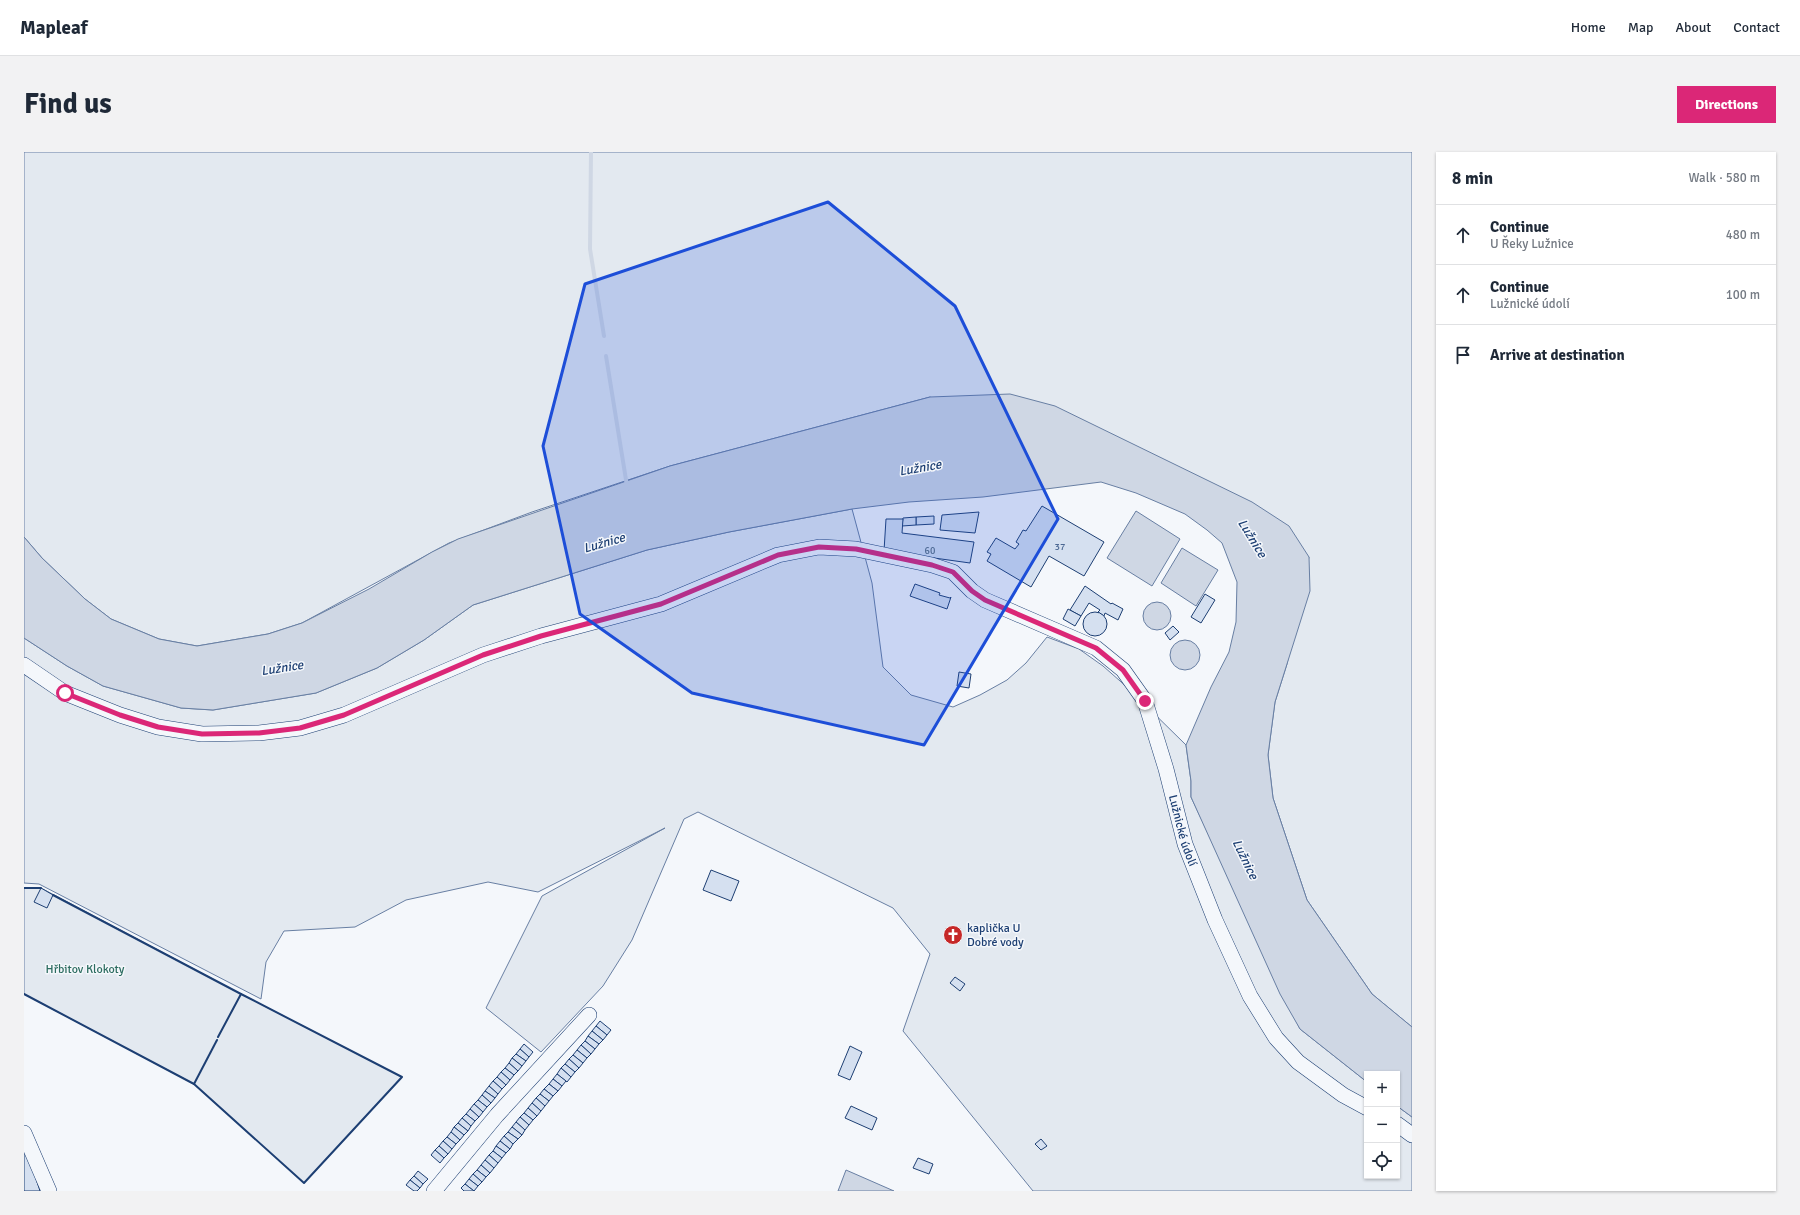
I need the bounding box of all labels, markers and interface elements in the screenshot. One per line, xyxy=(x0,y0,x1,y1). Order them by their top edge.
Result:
text: Mapleaf xyxy=(20,16,88,40)
text: Home xyxy=(1571,19,1606,36)
text: Map xyxy=(1628,19,1653,36)
text: About xyxy=(1675,19,1711,36)
text: Contact xyxy=(1733,19,1780,36)
button: Directions xyxy=(1677,86,1776,123)
text: Find us xyxy=(24,87,112,121)
text: 8 min xyxy=(1452,168,1493,189)
text: Walk · 580 m xyxy=(1689,170,1760,186)
text: Continue xyxy=(1490,218,1549,236)
icon: ahead xyxy=(1452,224,1474,246)
text: 480 m xyxy=(1726,227,1760,243)
text: U Řeky Lužnice xyxy=(1490,236,1574,252)
text: Continue xyxy=(1490,278,1549,296)
icon: ahead xyxy=(1452,284,1474,306)
text: 100 m xyxy=(1726,287,1760,303)
text: Lužnické údolí xyxy=(1490,296,1570,312)
icon: arrive xyxy=(1452,344,1474,366)
text: Arrive at destination xyxy=(1490,346,1625,364)
water label: Lužnice xyxy=(898,456,944,480)
water label: Lužnice xyxy=(1234,516,1271,562)
water label: Lužnice xyxy=(582,529,628,557)
house number: 37 xyxy=(1055,541,1065,553)
house number: 60 xyxy=(925,545,935,557)
water label: Lužnice xyxy=(260,657,306,679)
route start xyxy=(56,684,74,702)
route end xyxy=(1136,692,1154,710)
street label: Lužnické údolí xyxy=(1165,793,1200,869)
water label: Lužnice xyxy=(1229,837,1262,883)
place label: kaplička U Dobré vody xyxy=(967,921,1024,950)
church icon: kaplička U Dobré vody xyxy=(942,924,964,946)
park label: Hřbitov Klokoty xyxy=(46,962,125,977)
map controls xyxy=(1364,1071,1400,1179)
button: + xyxy=(1364,1071,1400,1107)
button: − xyxy=(1364,1107,1400,1143)
button: locate xyxy=(1364,1143,1400,1179)

